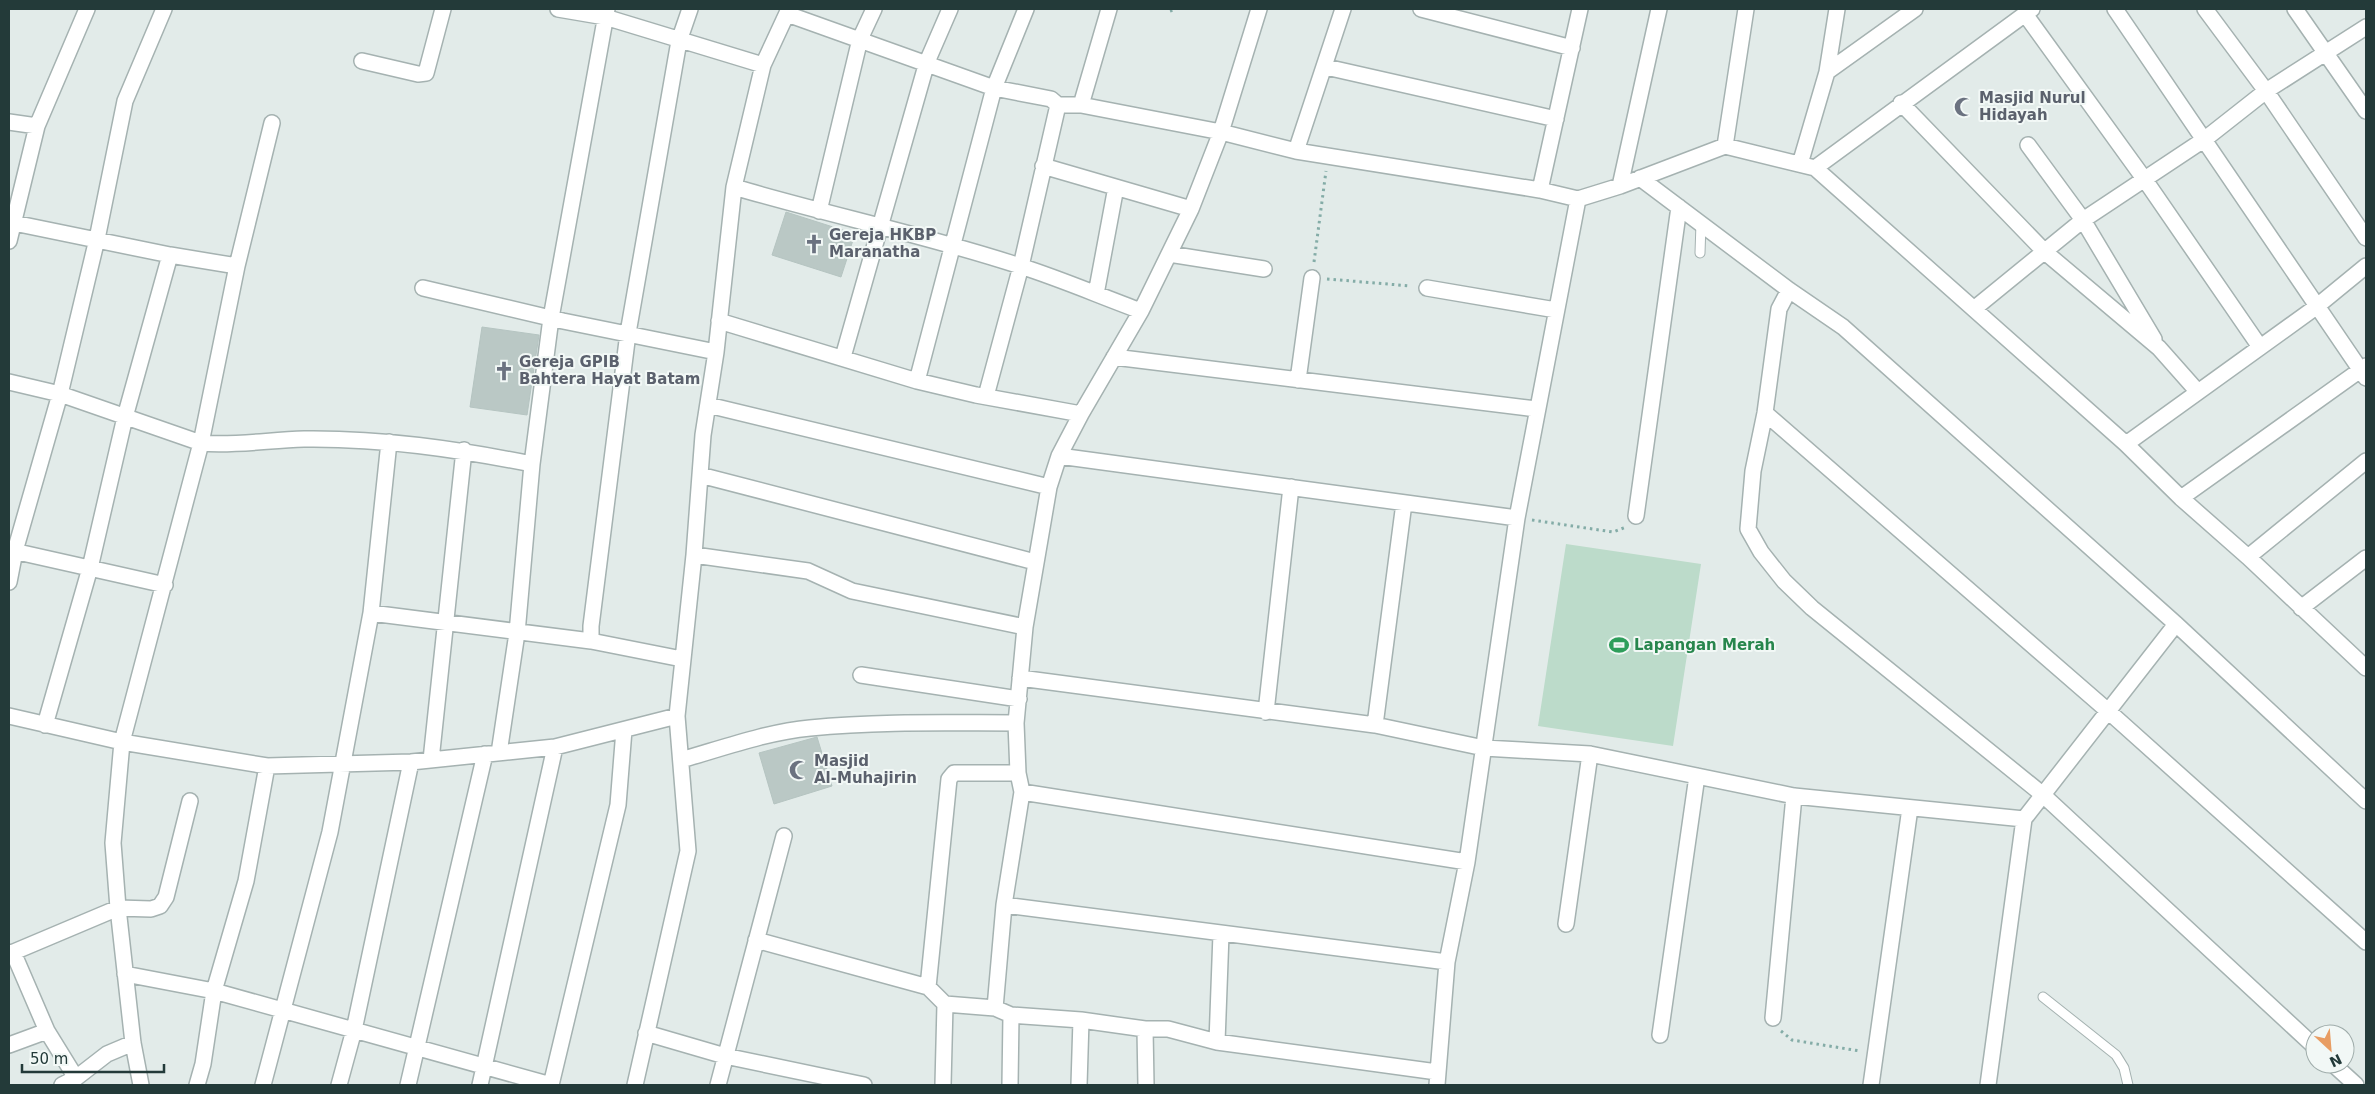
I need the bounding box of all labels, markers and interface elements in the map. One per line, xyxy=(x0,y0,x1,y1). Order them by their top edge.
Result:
place label: Masjid Nurul Hidayah xyxy=(1979,89,2086,124)
mosque icon: Masjid Nurul Hidayah xyxy=(1953,96,1975,118)
place label: Gereja HKBP Maranatha xyxy=(829,226,936,261)
church icon: Gereja HKBP Maranatha xyxy=(803,233,825,255)
place label: Gereja GPIB Bahtera Hayat Batam xyxy=(519,353,700,388)
church icon: Gereja GPIB Bahtera Hayat Batam xyxy=(493,360,515,382)
sports icon: Lapangan Merah xyxy=(1608,634,1630,656)
place label: Lapangan Merah xyxy=(1634,636,1775,654)
place label: Masjid Al-Muhajirin xyxy=(814,752,917,787)
mosque icon: Masjid Al-Muhajirin xyxy=(788,759,810,781)
north arrow xyxy=(2305,1024,2355,1074)
scale bar xyxy=(22,1042,165,1074)
text: 50 m xyxy=(30,1050,68,1068)
text: N xyxy=(2327,1051,2344,1070)

